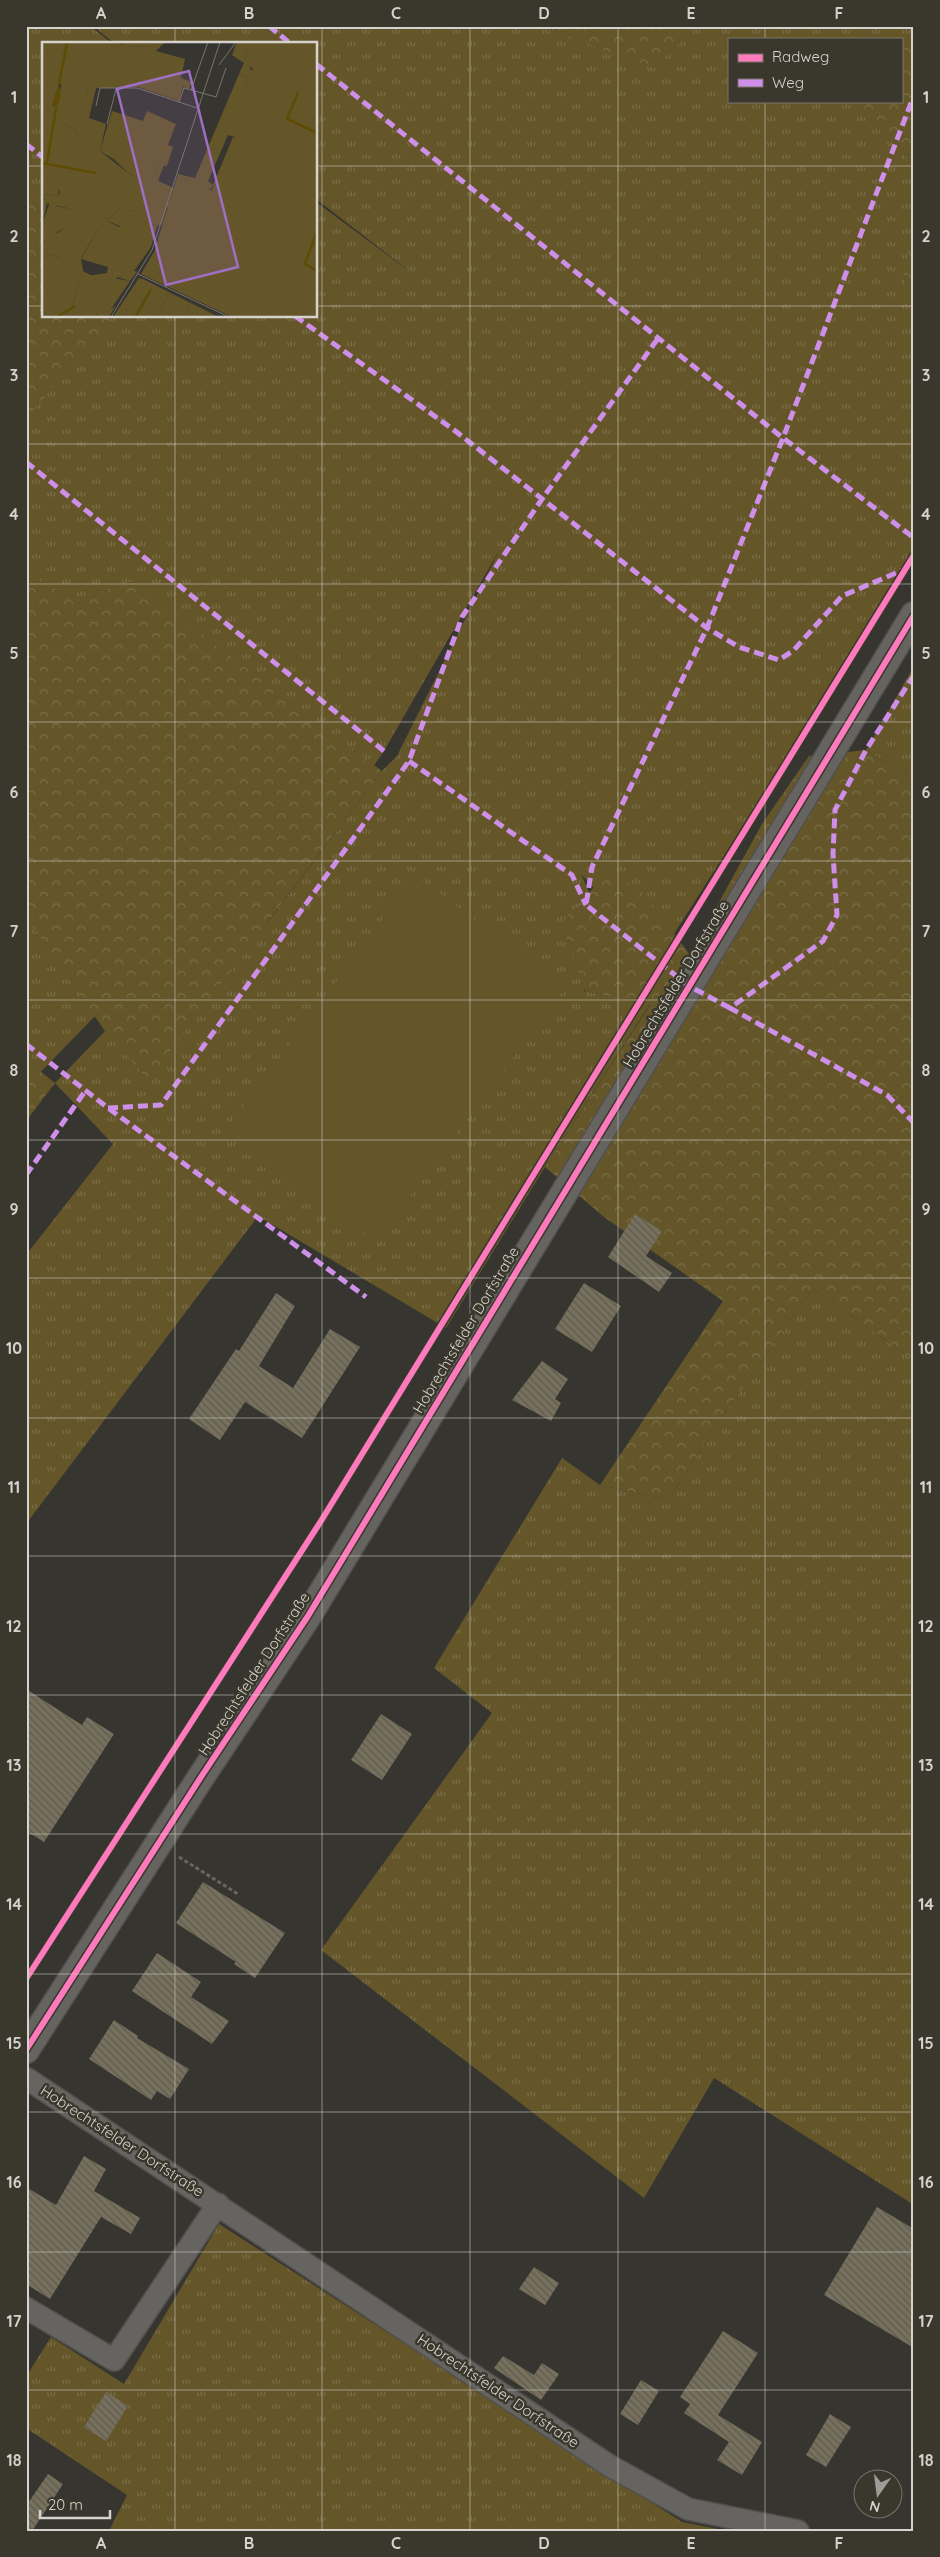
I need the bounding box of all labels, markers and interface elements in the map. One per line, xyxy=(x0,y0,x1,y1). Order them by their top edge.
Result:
text: A xyxy=(96,3,107,23)
text: B xyxy=(244,3,254,23)
text: C xyxy=(391,3,401,23)
text: D xyxy=(538,3,550,23)
text: E xyxy=(686,3,696,23)
text: F xyxy=(835,3,844,23)
legend xyxy=(728,38,902,102)
inset map xyxy=(42,42,318,318)
text: Radweg xyxy=(772,47,829,66)
text: Weg xyxy=(772,73,804,92)
text: 1 xyxy=(11,87,17,107)
text: 1 xyxy=(923,87,929,107)
text: 2 xyxy=(9,226,19,246)
text: 2 xyxy=(921,226,931,246)
text: 3 xyxy=(10,365,18,385)
text: 3 xyxy=(922,365,930,385)
text: 4 xyxy=(9,504,19,524)
text: 4 xyxy=(921,504,931,524)
text: 5 xyxy=(9,643,19,663)
text: 5 xyxy=(921,643,931,663)
text: 6 xyxy=(10,782,19,802)
text: 6 xyxy=(922,782,931,802)
street label: Hobrechtsfelder Dorfstraße xyxy=(618,897,733,1071)
text: 7 xyxy=(10,921,19,941)
text: 7 xyxy=(922,921,931,941)
text: 8 xyxy=(10,1060,19,1080)
text: 8 xyxy=(922,1060,931,1080)
text: 9 xyxy=(9,1199,19,1219)
text: 9 xyxy=(921,1199,931,1219)
street label: Hobrechtsfelder Dorfstraße xyxy=(408,1243,523,1417)
text: 10 xyxy=(6,1338,22,1358)
text: 10 xyxy=(918,1338,934,1358)
text: 11 xyxy=(8,1477,20,1497)
text: 11 xyxy=(920,1477,932,1497)
street label: Hobrechtsfelder Dorfstraße xyxy=(194,1588,314,1759)
text: 12 xyxy=(6,1616,22,1636)
text: 12 xyxy=(918,1616,934,1636)
text: 13 xyxy=(7,1755,21,1775)
text: 13 xyxy=(919,1755,933,1775)
text: 14 xyxy=(6,1894,22,1914)
text: 14 xyxy=(918,1894,934,1914)
text: 15 xyxy=(6,2033,22,2053)
text: 15 xyxy=(918,2033,934,2053)
street label: Hobrechtsfelder Dorfstraße xyxy=(37,2081,208,2201)
text: 16 xyxy=(6,2172,22,2192)
text: 16 xyxy=(918,2172,934,2192)
text: 17 xyxy=(6,2311,22,2331)
text: 17 xyxy=(918,2311,934,2331)
street label: Hobrechtsfelder Dorfstraße xyxy=(414,2329,583,2452)
text: 18 xyxy=(7,2450,22,2470)
text: 18 xyxy=(919,2450,934,2470)
north arrow xyxy=(852,2470,902,2520)
scale bar xyxy=(40,2487,110,2519)
text: 20 m xyxy=(48,2495,83,2514)
text: N xyxy=(868,2497,882,2517)
text: A xyxy=(96,2533,107,2553)
text: B xyxy=(244,2533,254,2553)
text: C xyxy=(391,2533,401,2553)
text: D xyxy=(538,2533,550,2553)
text: E xyxy=(686,2533,696,2553)
text: F xyxy=(835,2533,844,2553)

